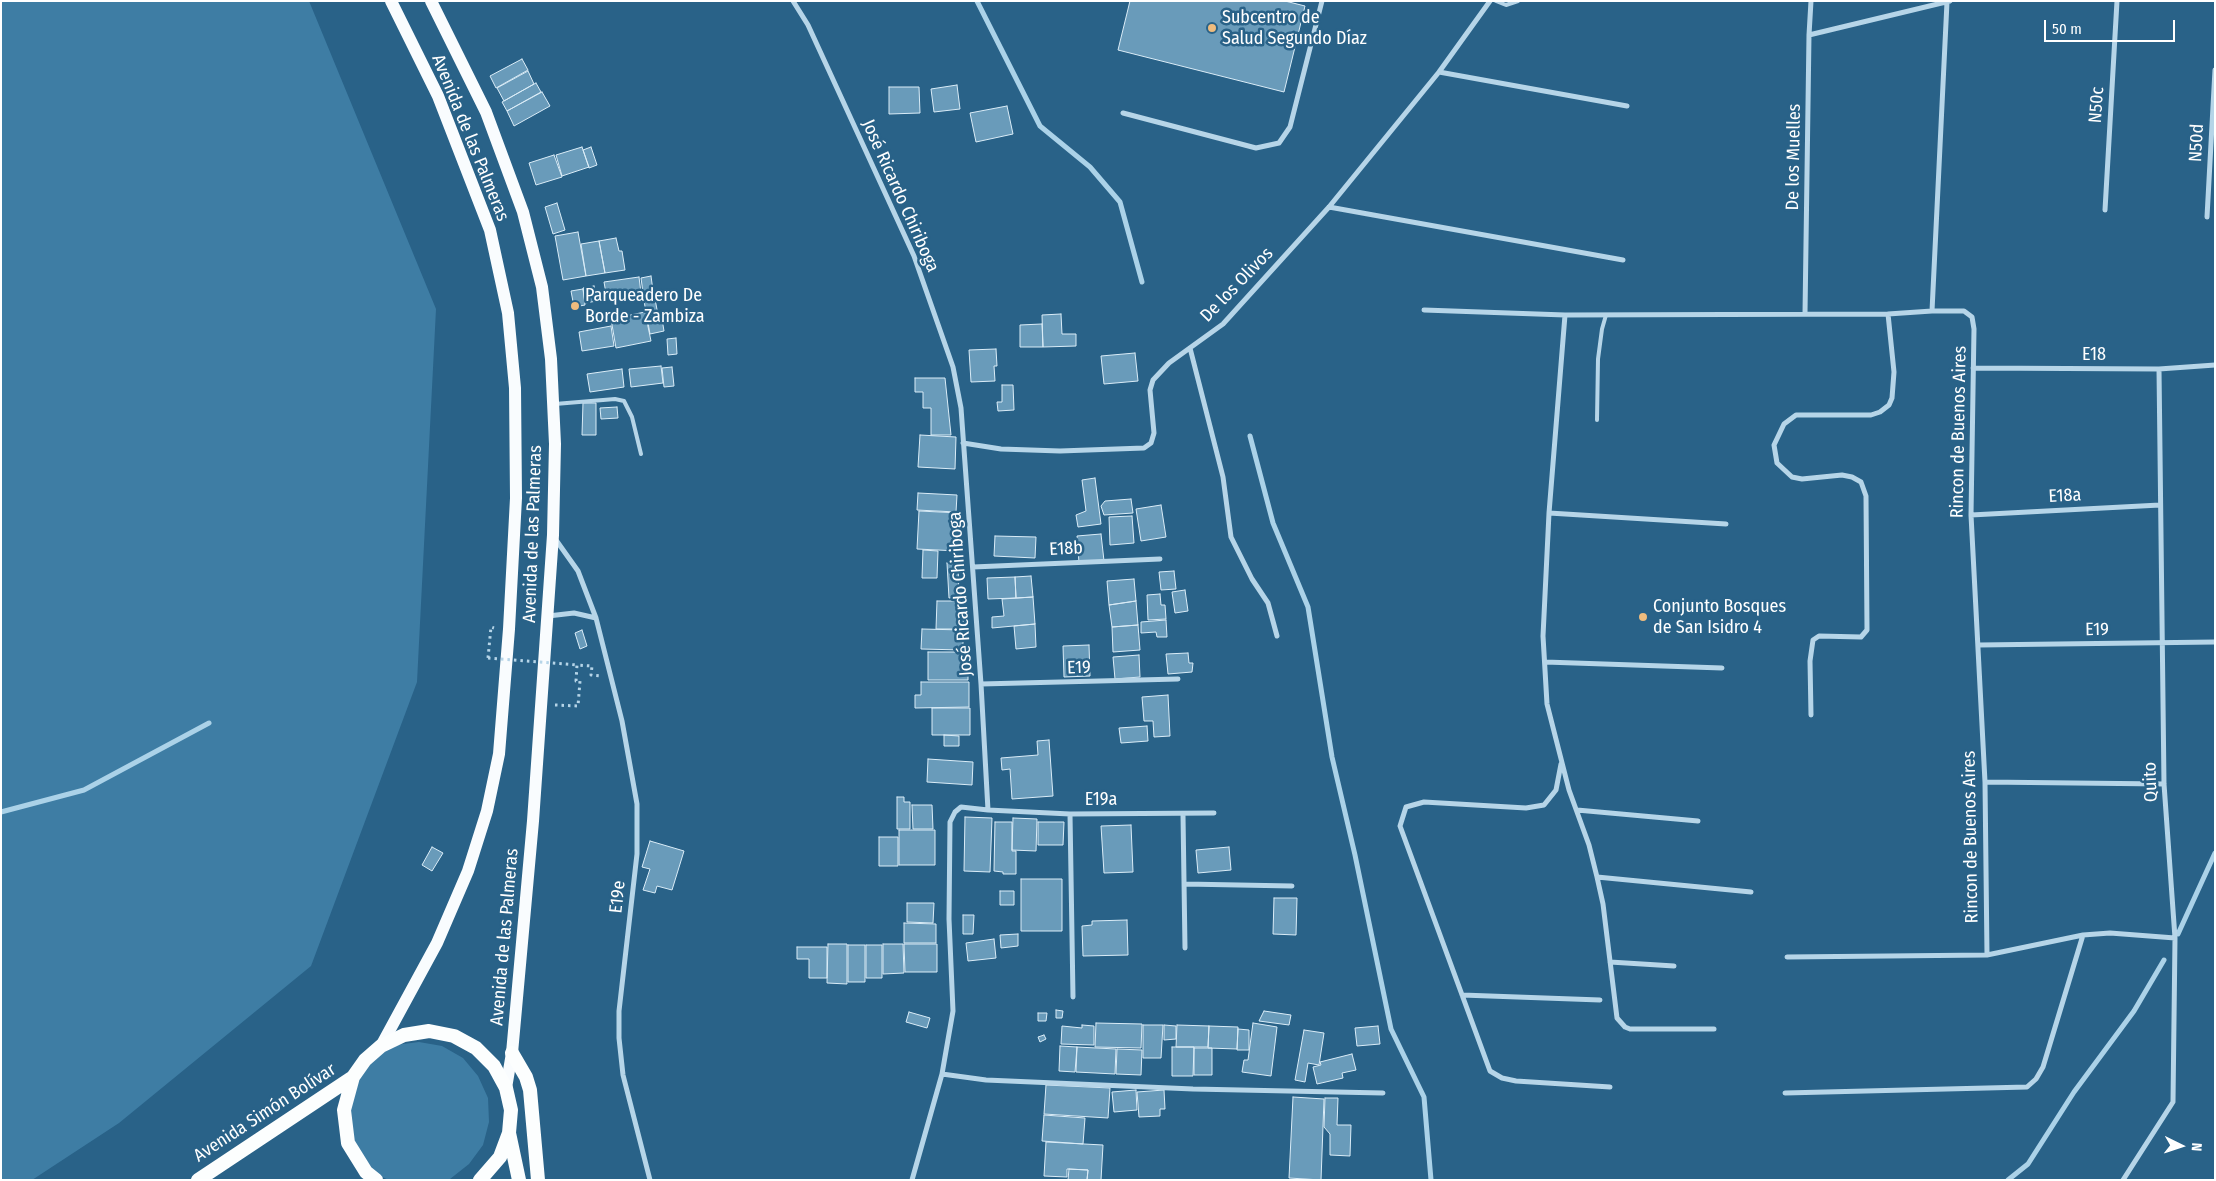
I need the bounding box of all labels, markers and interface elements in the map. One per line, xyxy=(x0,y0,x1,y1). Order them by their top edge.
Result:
place label: Subcentro de Salud Segundo Díaz xyxy=(1222,7,1367,50)
scale bar xyxy=(2046,10,2177,42)
text: 50 m xyxy=(2052,20,2082,38)
marker: Subcentro de Salud Segundo Díaz xyxy=(1206,22,1218,34)
street label: Avenida de las Palmeras xyxy=(427,52,513,224)
street label: N50c xyxy=(2085,86,2109,124)
street label: De los Muelles xyxy=(1782,103,1806,211)
street label: José Ricardo Chiriboga xyxy=(857,116,943,276)
street label: N50d xyxy=(2185,123,2209,163)
street label: De los Olivos xyxy=(1196,243,1278,327)
place label: Parqueadero De Borde - Zambiza xyxy=(585,285,704,328)
marker: Parqueadero De Borde - Zambiza xyxy=(569,300,581,312)
street label: E18 xyxy=(2082,344,2106,366)
street label: Rincon de Buenos Aires xyxy=(1947,346,1971,518)
street label: Avenida de las Palmeras xyxy=(519,445,547,623)
street label: E18a xyxy=(2048,484,2082,508)
street label: José Ricardo Chiriboga xyxy=(944,511,978,677)
street label: E18b xyxy=(1049,537,1083,561)
place label: Conjunto Bosques de San Isidro 4 xyxy=(1653,596,1786,638)
marker: Conjunto Bosques de San Isidro 4 xyxy=(1637,611,1649,623)
street label: E19 xyxy=(2085,619,2109,641)
street label: E19 xyxy=(1067,657,1091,679)
street label: Rincon de Buenos Aires xyxy=(1959,751,1983,923)
street label: Quito xyxy=(2140,761,2162,803)
street label: E19a xyxy=(1085,789,1117,811)
street label: Avenida de las Palmeras xyxy=(486,848,524,1026)
street label: E19e xyxy=(606,880,630,914)
street label: Avenida Simón Bolívar xyxy=(190,1059,340,1167)
north arrow xyxy=(2156,1121,2206,1171)
text: N xyxy=(2188,1142,2205,1152)

